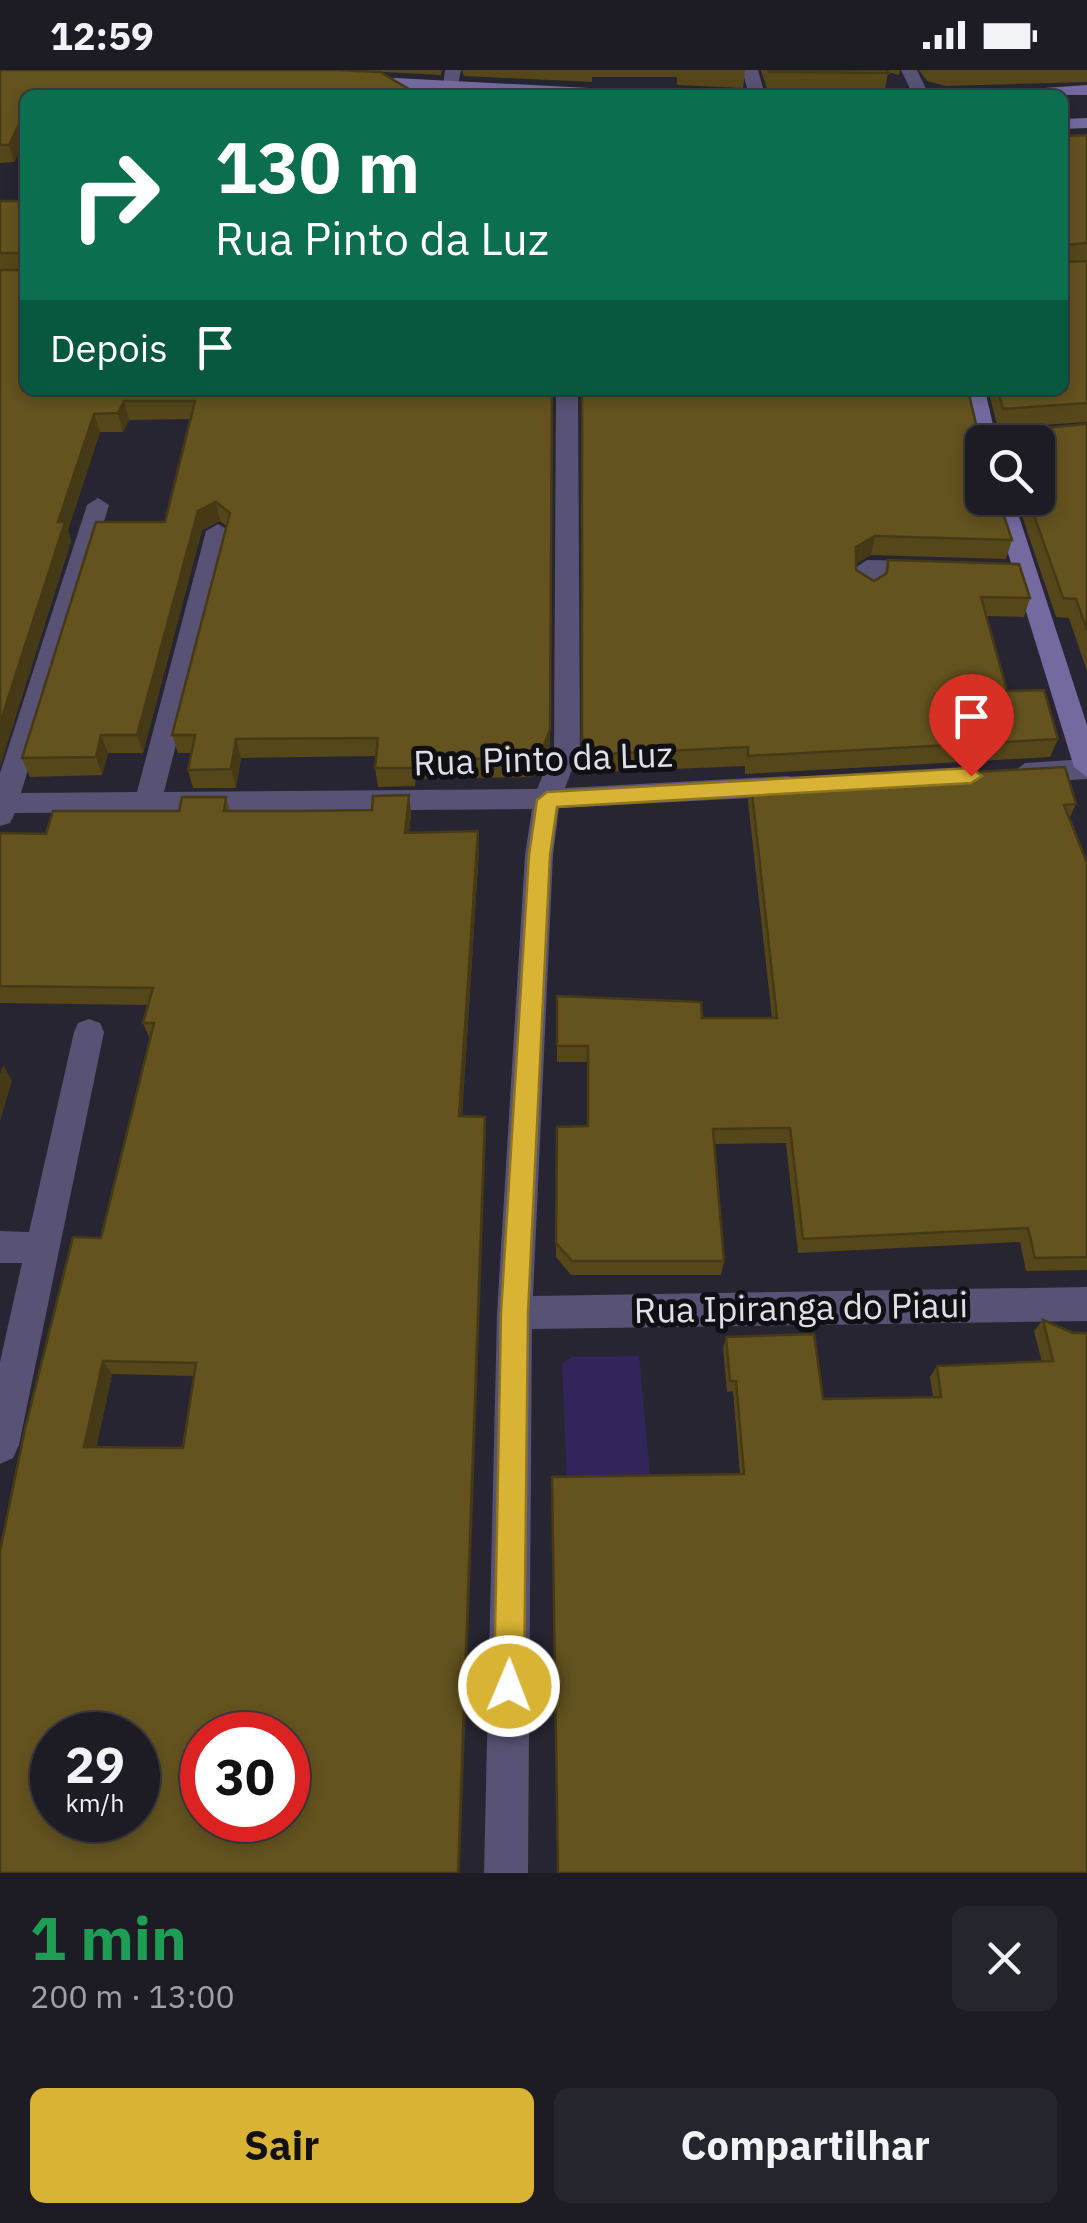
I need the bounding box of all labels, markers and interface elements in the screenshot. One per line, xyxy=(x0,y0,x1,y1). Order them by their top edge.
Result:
text: 12:59 xyxy=(50,11,154,60)
text: 130 m xyxy=(215,121,420,212)
icon: right xyxy=(50,130,180,260)
text: Rua Pinto da Luz xyxy=(215,209,549,267)
icon: arrive xyxy=(188,320,243,375)
text: Depois xyxy=(50,323,168,372)
map controls xyxy=(965,425,1055,515)
button: search xyxy=(965,425,1055,515)
pin xyxy=(929,674,1014,777)
icon: arrive xyxy=(944,689,999,744)
street label: Rua Pinto da Luz xyxy=(412,730,674,786)
street label: Rua Ipiranga do Piaui xyxy=(633,1281,969,1333)
position arrow xyxy=(457,1634,561,1738)
speed limit sign: 30 xyxy=(180,1712,310,1842)
text: 29 xyxy=(65,1732,125,1797)
text: km/h xyxy=(66,1786,124,1819)
text: 1 min xyxy=(30,1898,187,1977)
button: close xyxy=(952,1906,1057,2011)
text: 200 m · 13:00 xyxy=(30,1975,235,2017)
button: Sair xyxy=(30,2088,534,2203)
button: Compartilhar xyxy=(554,2088,1057,2203)

